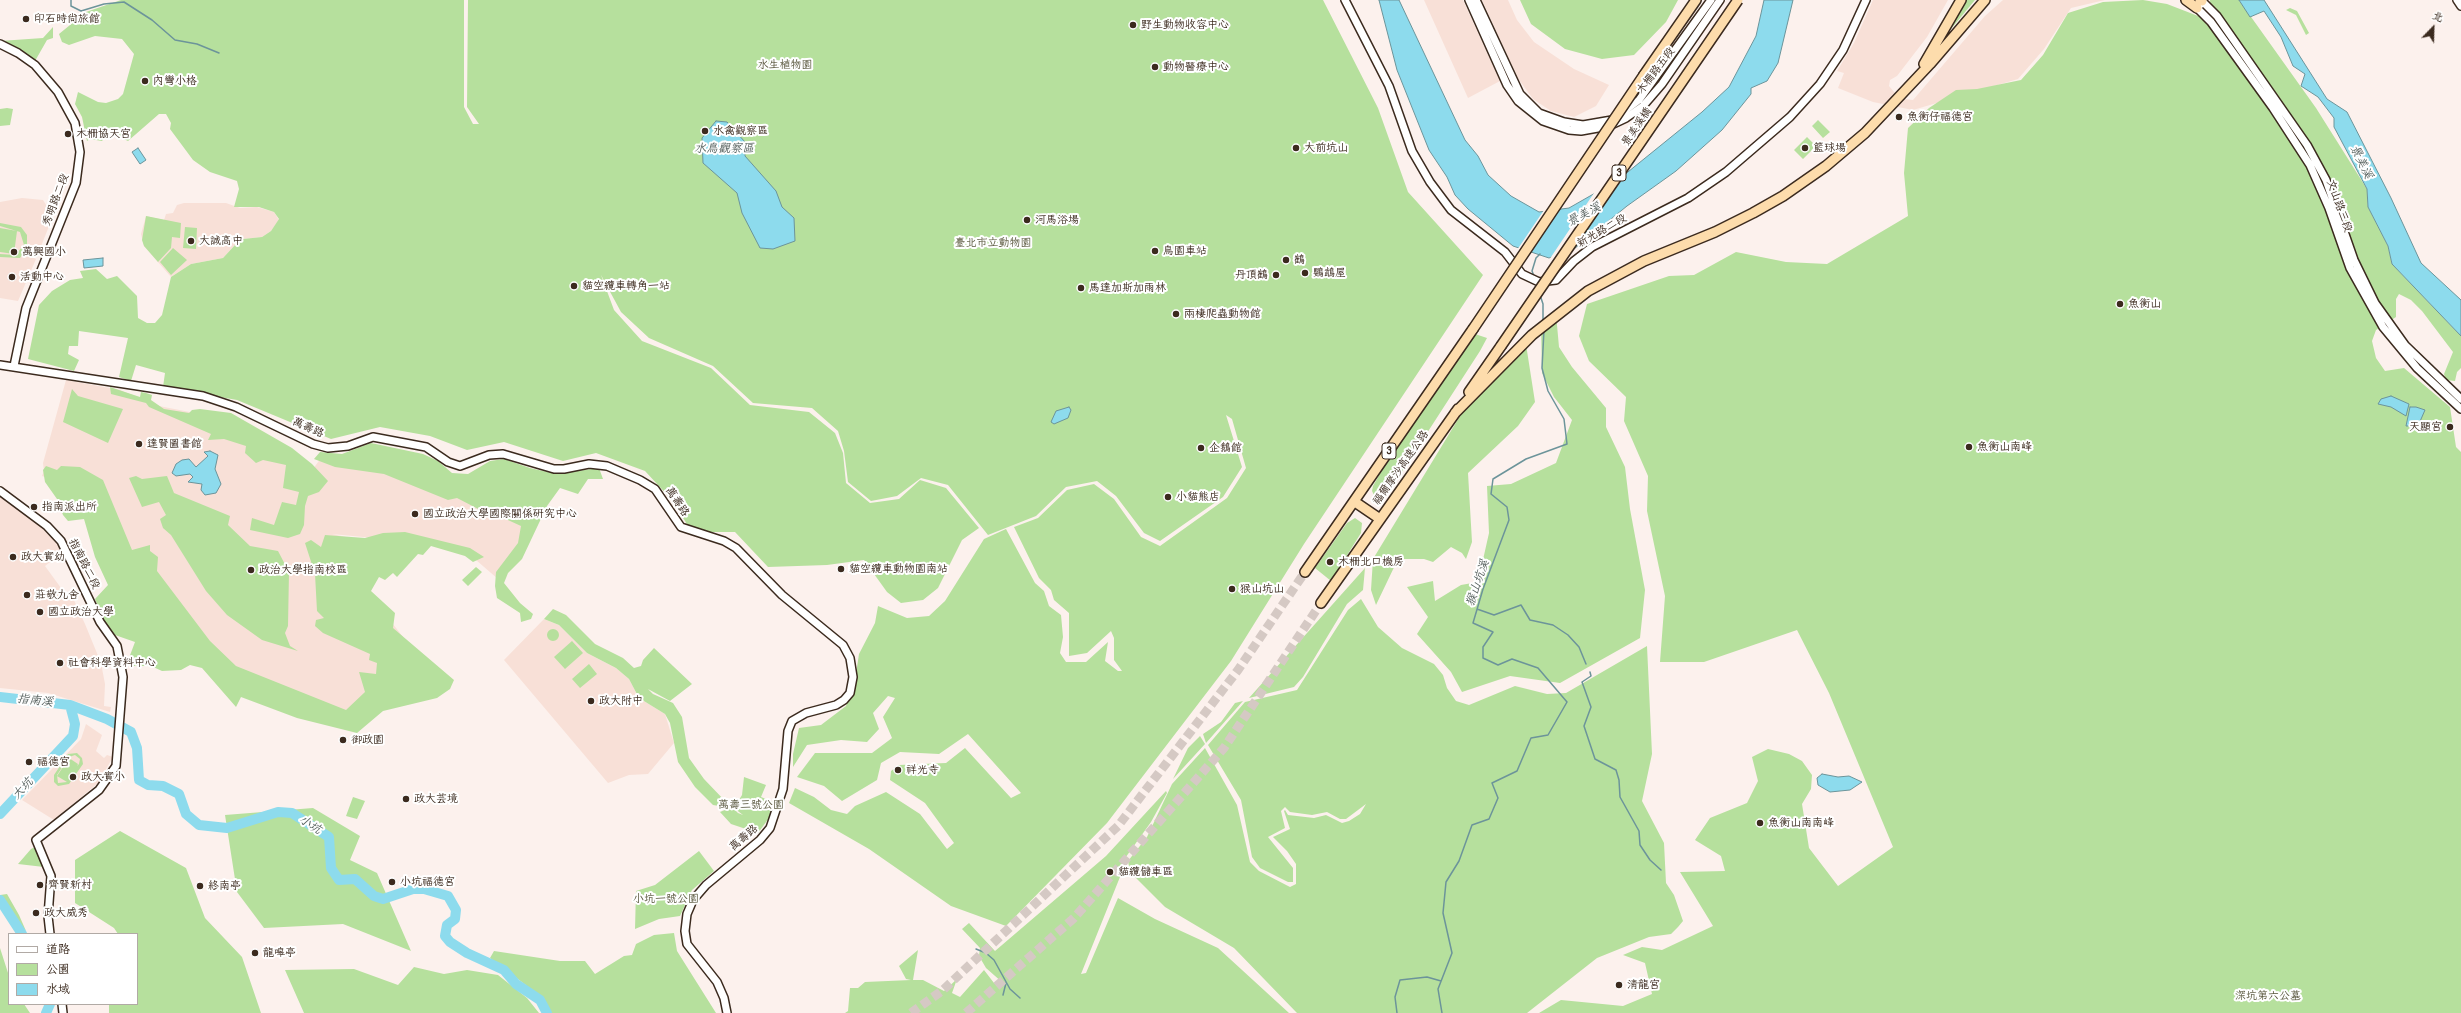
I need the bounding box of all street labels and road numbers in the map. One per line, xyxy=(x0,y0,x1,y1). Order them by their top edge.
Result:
street label: 木柵路五段 xyxy=(1634,45,1678,97)
street label: 景美溪橋 xyxy=(1619,105,1655,149)
road number: 3 xyxy=(1612,165,1626,181)
street label: 秀明路二段 xyxy=(40,172,72,228)
street label: 文山路三段 xyxy=(2323,178,2355,234)
street label: 新光路二段 xyxy=(1575,212,1629,250)
street label: 萬壽路 xyxy=(290,415,326,441)
street label: 福爾摩沙高速公路 xyxy=(1370,428,1432,508)
road number: 3 xyxy=(1382,443,1396,459)
street label: 萬壽路 xyxy=(662,485,692,519)
street label: 指南路二段 xyxy=(66,537,102,591)
street label: 萬壽路 xyxy=(727,822,761,854)

